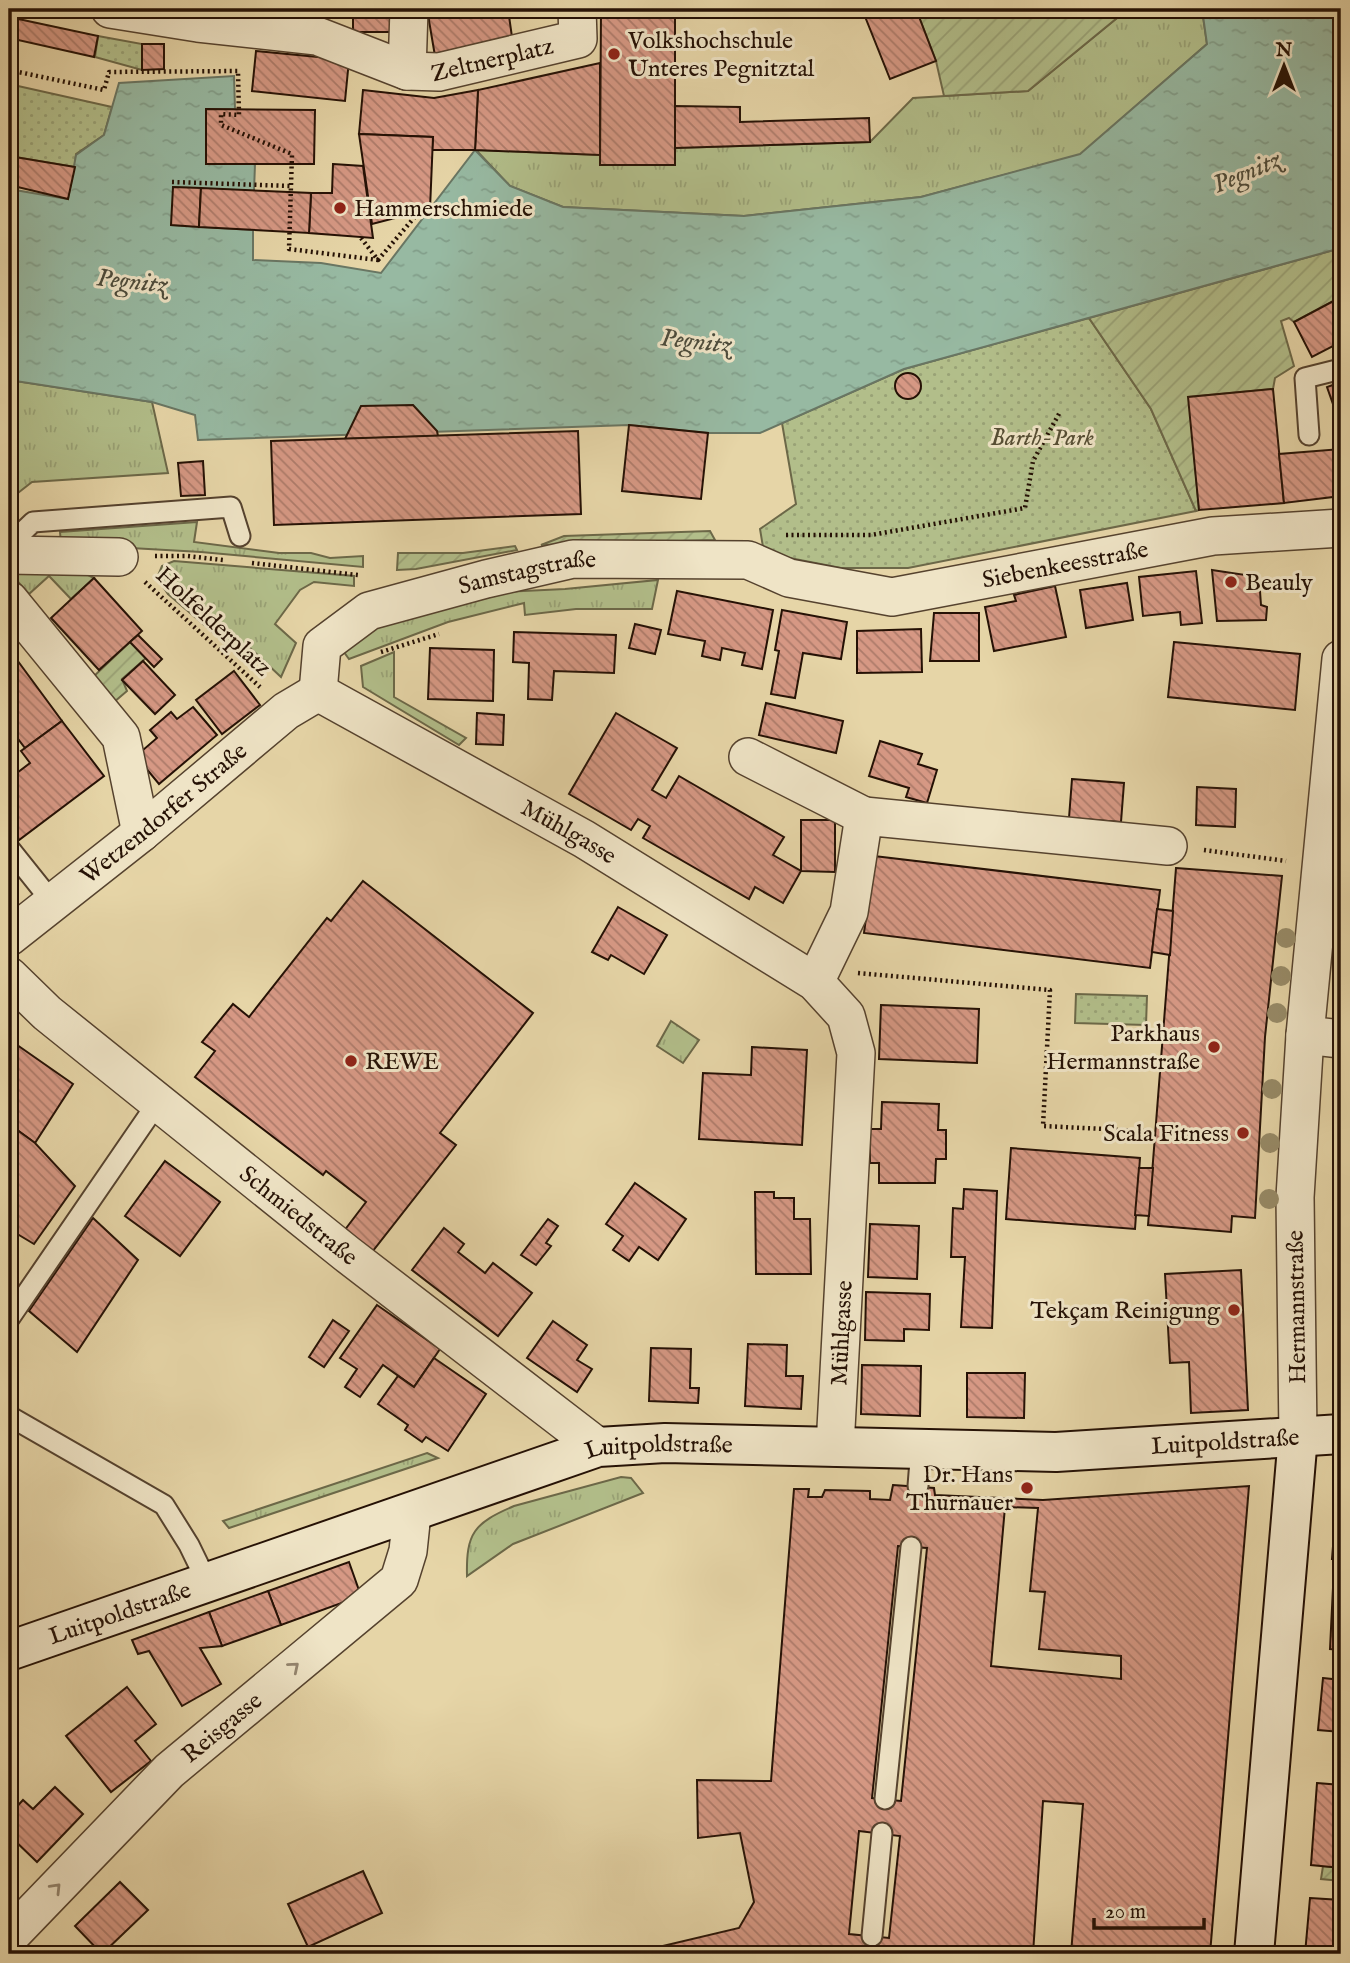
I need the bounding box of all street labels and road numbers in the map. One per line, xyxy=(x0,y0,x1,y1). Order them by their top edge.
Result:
street label: Zeltnerplatz xyxy=(428,31,557,90)
street label: Siebenkeesstraße xyxy=(980,535,1151,597)
street label: Samstagstraße xyxy=(455,545,596,603)
street label: Holfelderplatz xyxy=(148,560,278,684)
street label: Wetzendorfer Straße xyxy=(74,736,254,892)
street label: Mühlgasse xyxy=(515,793,622,872)
street label: Schmiedstraße xyxy=(232,1159,363,1273)
street label: Hermannstraße xyxy=(1281,1230,1314,1384)
street label: Mühlgasse xyxy=(824,1280,861,1387)
street label: Luitpoldstraße xyxy=(1150,1423,1300,1463)
street label: Luitpoldstraße xyxy=(581,1429,733,1468)
street label: Luitpoldstraße xyxy=(45,1575,195,1653)
street label: Reisgasse xyxy=(176,1686,269,1771)

